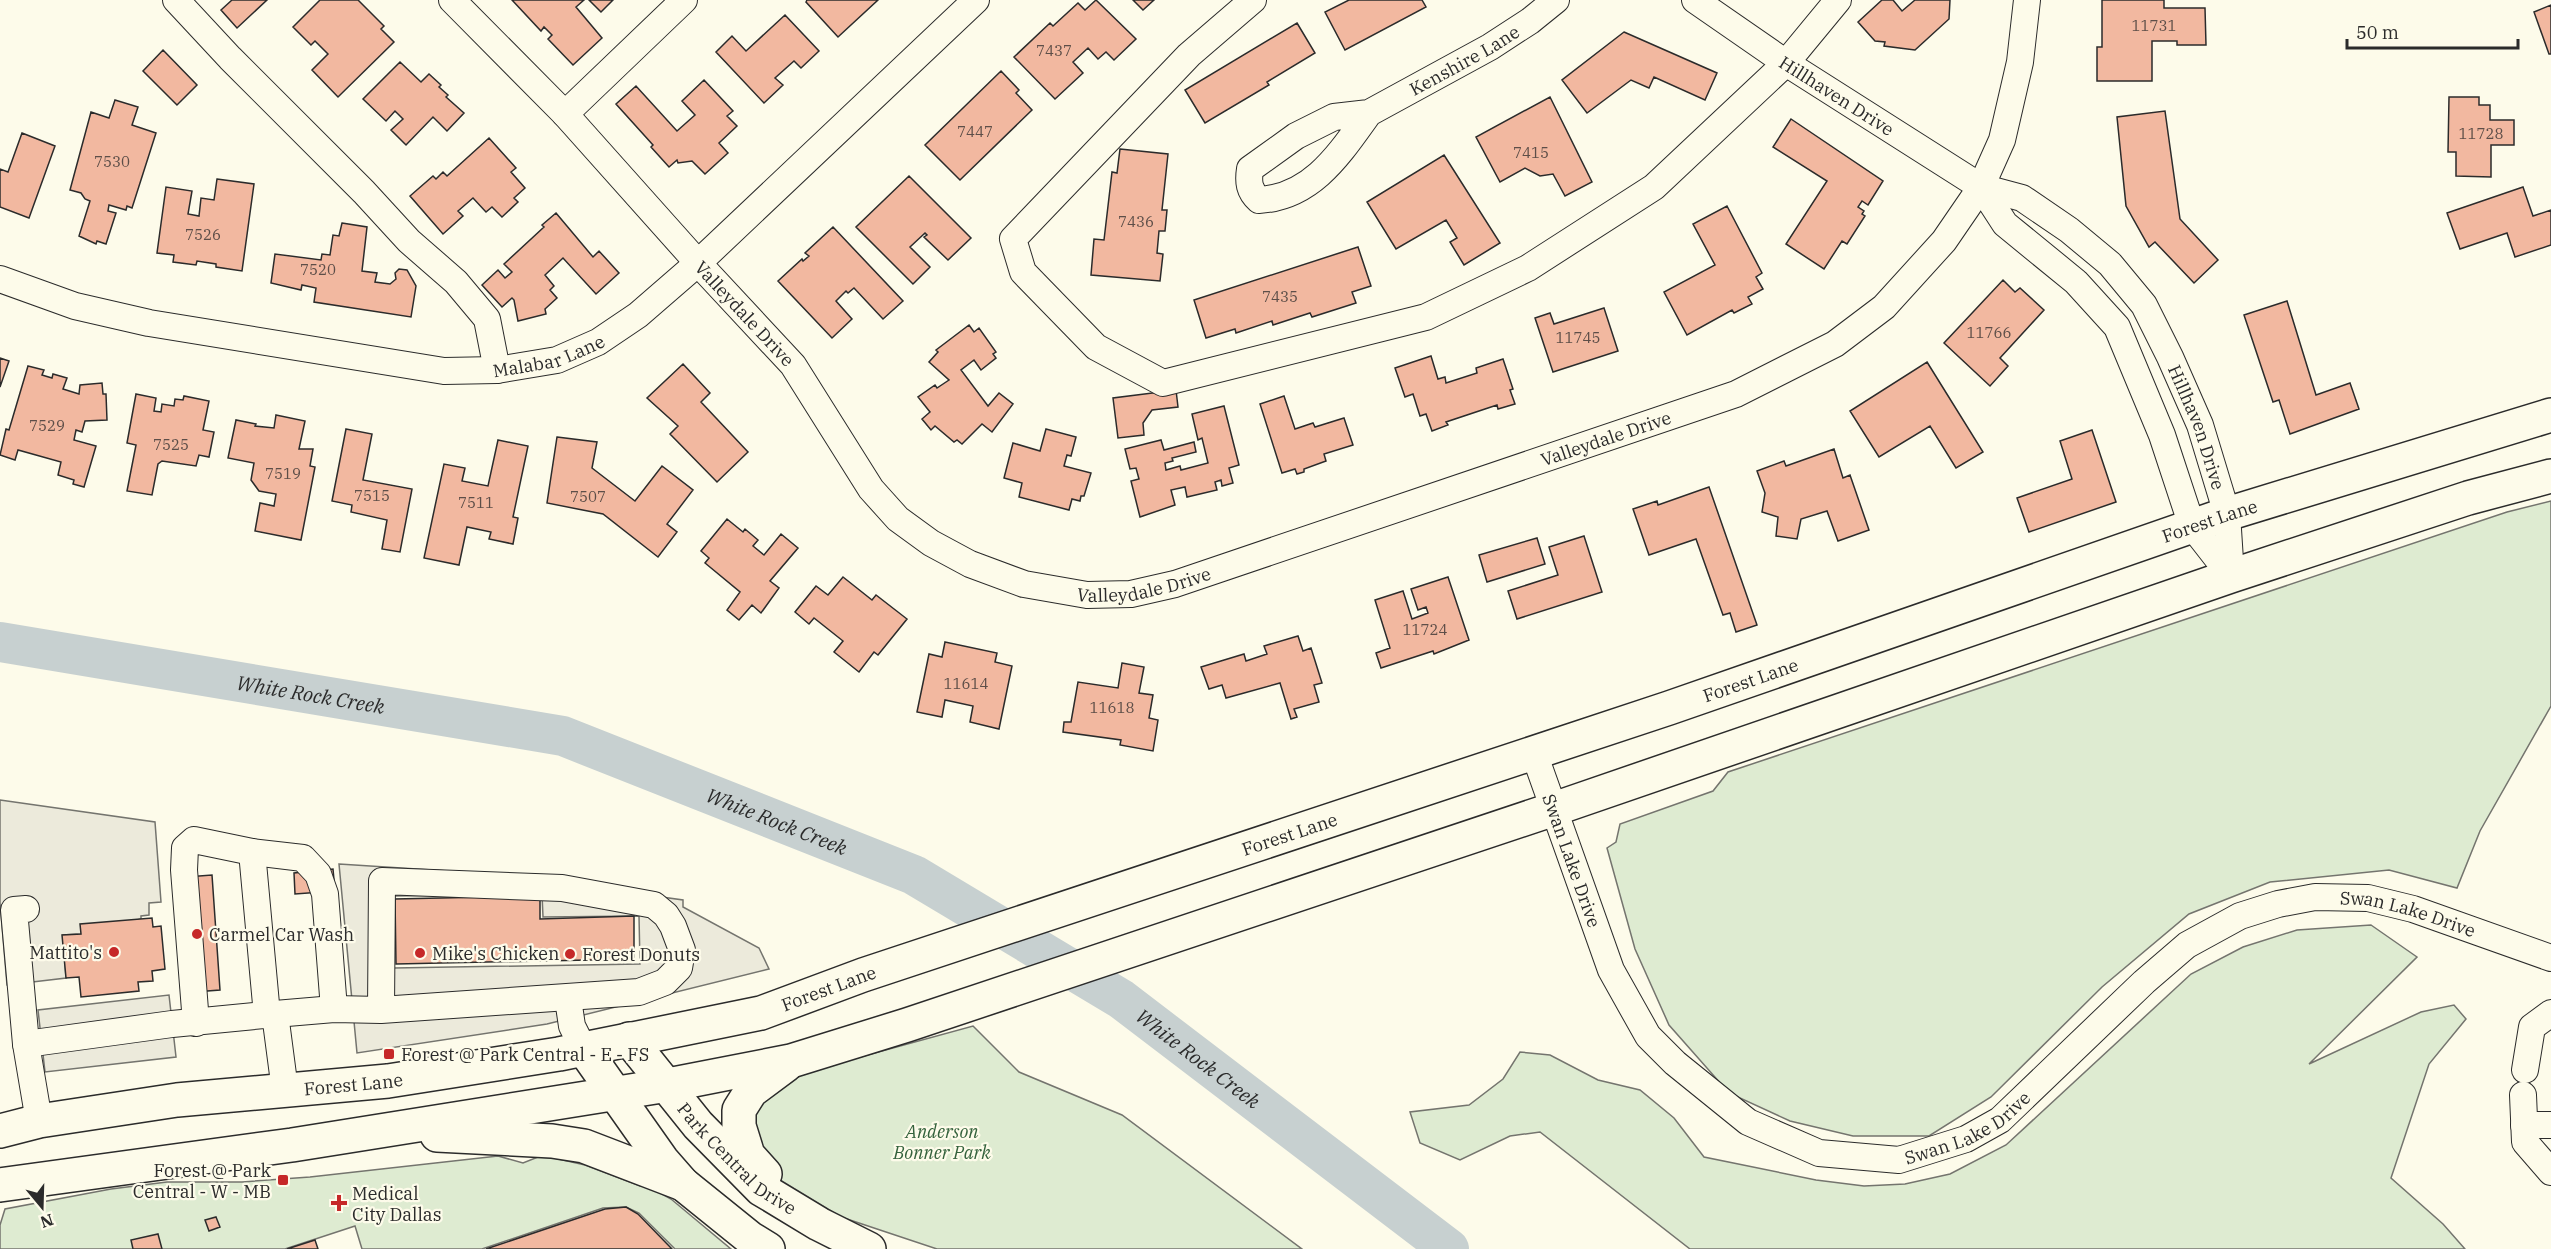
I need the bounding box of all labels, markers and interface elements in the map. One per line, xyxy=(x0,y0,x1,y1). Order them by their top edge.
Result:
scale bar xyxy=(2347,12,2518,50)
house number: 11731 xyxy=(2131,16,2177,35)
street label: Kenshire Lane xyxy=(1405,20,1523,100)
text: 50 m xyxy=(2356,21,2399,44)
house number: 7437 xyxy=(1036,41,1072,60)
street label: Hillhaven Drive xyxy=(1775,50,1899,140)
house number: 7447 xyxy=(957,122,993,141)
house number: 11728 xyxy=(2458,124,2504,143)
house number: 7415 xyxy=(1513,143,1549,162)
house number: 7530 xyxy=(94,152,130,171)
house number: 7436 xyxy=(1118,212,1154,231)
house number: 7526 xyxy=(185,225,221,244)
street label: Valleydale Drive xyxy=(690,256,800,371)
house number: 7520 xyxy=(300,260,336,279)
house number: 7435 xyxy=(1262,287,1298,306)
house number: 11766 xyxy=(1966,323,2012,342)
house number: 11745 xyxy=(1555,328,1601,347)
street label: Malabar Lane xyxy=(491,329,609,382)
street label: Hillhaven Drive xyxy=(2163,361,2230,492)
street label: Valleydale Drive xyxy=(1538,405,1674,471)
house number: 7529 xyxy=(29,416,65,435)
house number: 7525 xyxy=(153,435,189,454)
house number: 7519 xyxy=(265,464,301,483)
house number: 7515 xyxy=(354,486,390,505)
house number: 7507 xyxy=(570,487,606,506)
house number: 7511 xyxy=(458,493,494,512)
street label: Forest Lane xyxy=(2159,494,2260,547)
street label: Valleydale Drive xyxy=(1075,561,1213,607)
house number: 11724 xyxy=(1402,620,1448,639)
street label: Forest Lane xyxy=(1700,653,1801,707)
water label: White Rock Creek xyxy=(235,668,387,720)
house number: 11614 xyxy=(943,674,989,693)
house number: 11618 xyxy=(1089,698,1135,717)
water label: White Rock Creek xyxy=(703,781,852,861)
street label: Swan Lake Drive xyxy=(1538,791,1606,930)
street label: Forest Lane xyxy=(1239,807,1340,860)
street label: Swan Lake Drive xyxy=(2340,886,2479,942)
place label: Carmel Car Wash xyxy=(209,923,354,946)
marker: Carmel Car Wash xyxy=(190,927,204,941)
place label: Mattito's xyxy=(29,941,102,964)
place label: Mike's Chicken xyxy=(432,942,559,965)
place label: Forest Donuts xyxy=(582,943,700,966)
marker: Mattito's xyxy=(107,945,121,959)
marker: Mike's Chicken xyxy=(413,946,427,960)
marker: Forest Donuts xyxy=(563,947,577,961)
street label: Forest Lane xyxy=(778,960,879,1016)
water label: White Rock Creek xyxy=(1131,1002,1266,1114)
place label: Forest @ Park Central - E - FS xyxy=(401,1043,649,1066)
marker: Forest @ Park Central - E - FS xyxy=(382,1047,396,1061)
street label: Forest Lane xyxy=(303,1067,405,1100)
street label: Swan Lake Drive xyxy=(1902,1086,2035,1169)
street label: Park Central Drive xyxy=(673,1098,801,1219)
park label: Anderson Bonner Park xyxy=(892,1120,991,1164)
place label: Forest @ Park Central - W - MB xyxy=(133,1159,271,1203)
marker: Forest @ Park Central - W - MB xyxy=(276,1173,290,1187)
north arrow xyxy=(12,1177,72,1237)
place label: Medical City Dallas xyxy=(352,1182,441,1226)
marker: Medical City Dallas xyxy=(330,1194,348,1212)
text: N xyxy=(38,1210,56,1233)

